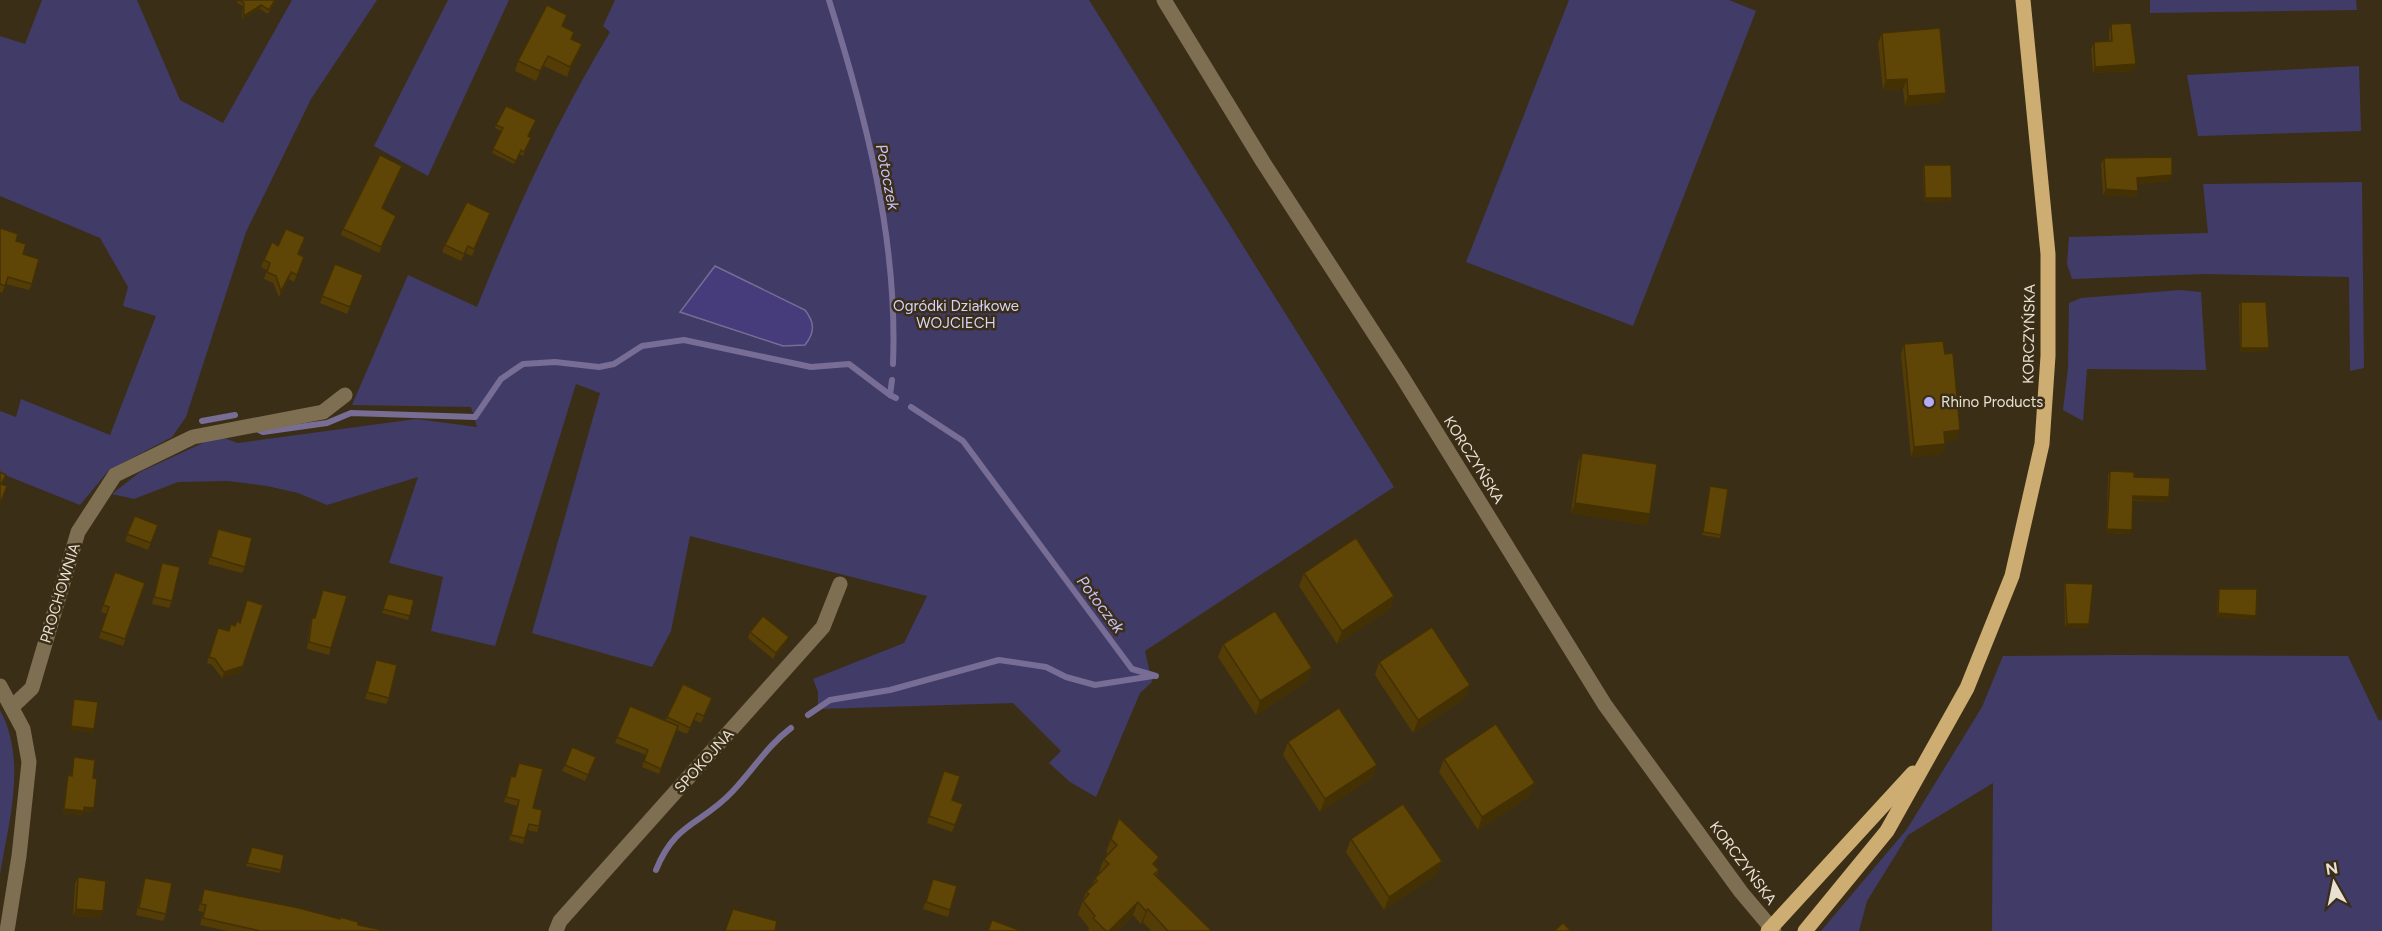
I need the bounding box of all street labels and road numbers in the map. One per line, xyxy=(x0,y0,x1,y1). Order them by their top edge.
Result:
street label: KORCZYŃSKA xyxy=(2019,284,2039,384)
street label: KORCZYŃSKA xyxy=(1440,413,1508,507)
street label: PROCHOWNIA xyxy=(36,541,84,645)
street label: SPOKOJNA xyxy=(671,725,737,797)
street label: KORCZYŃSKA xyxy=(1706,818,1780,908)

